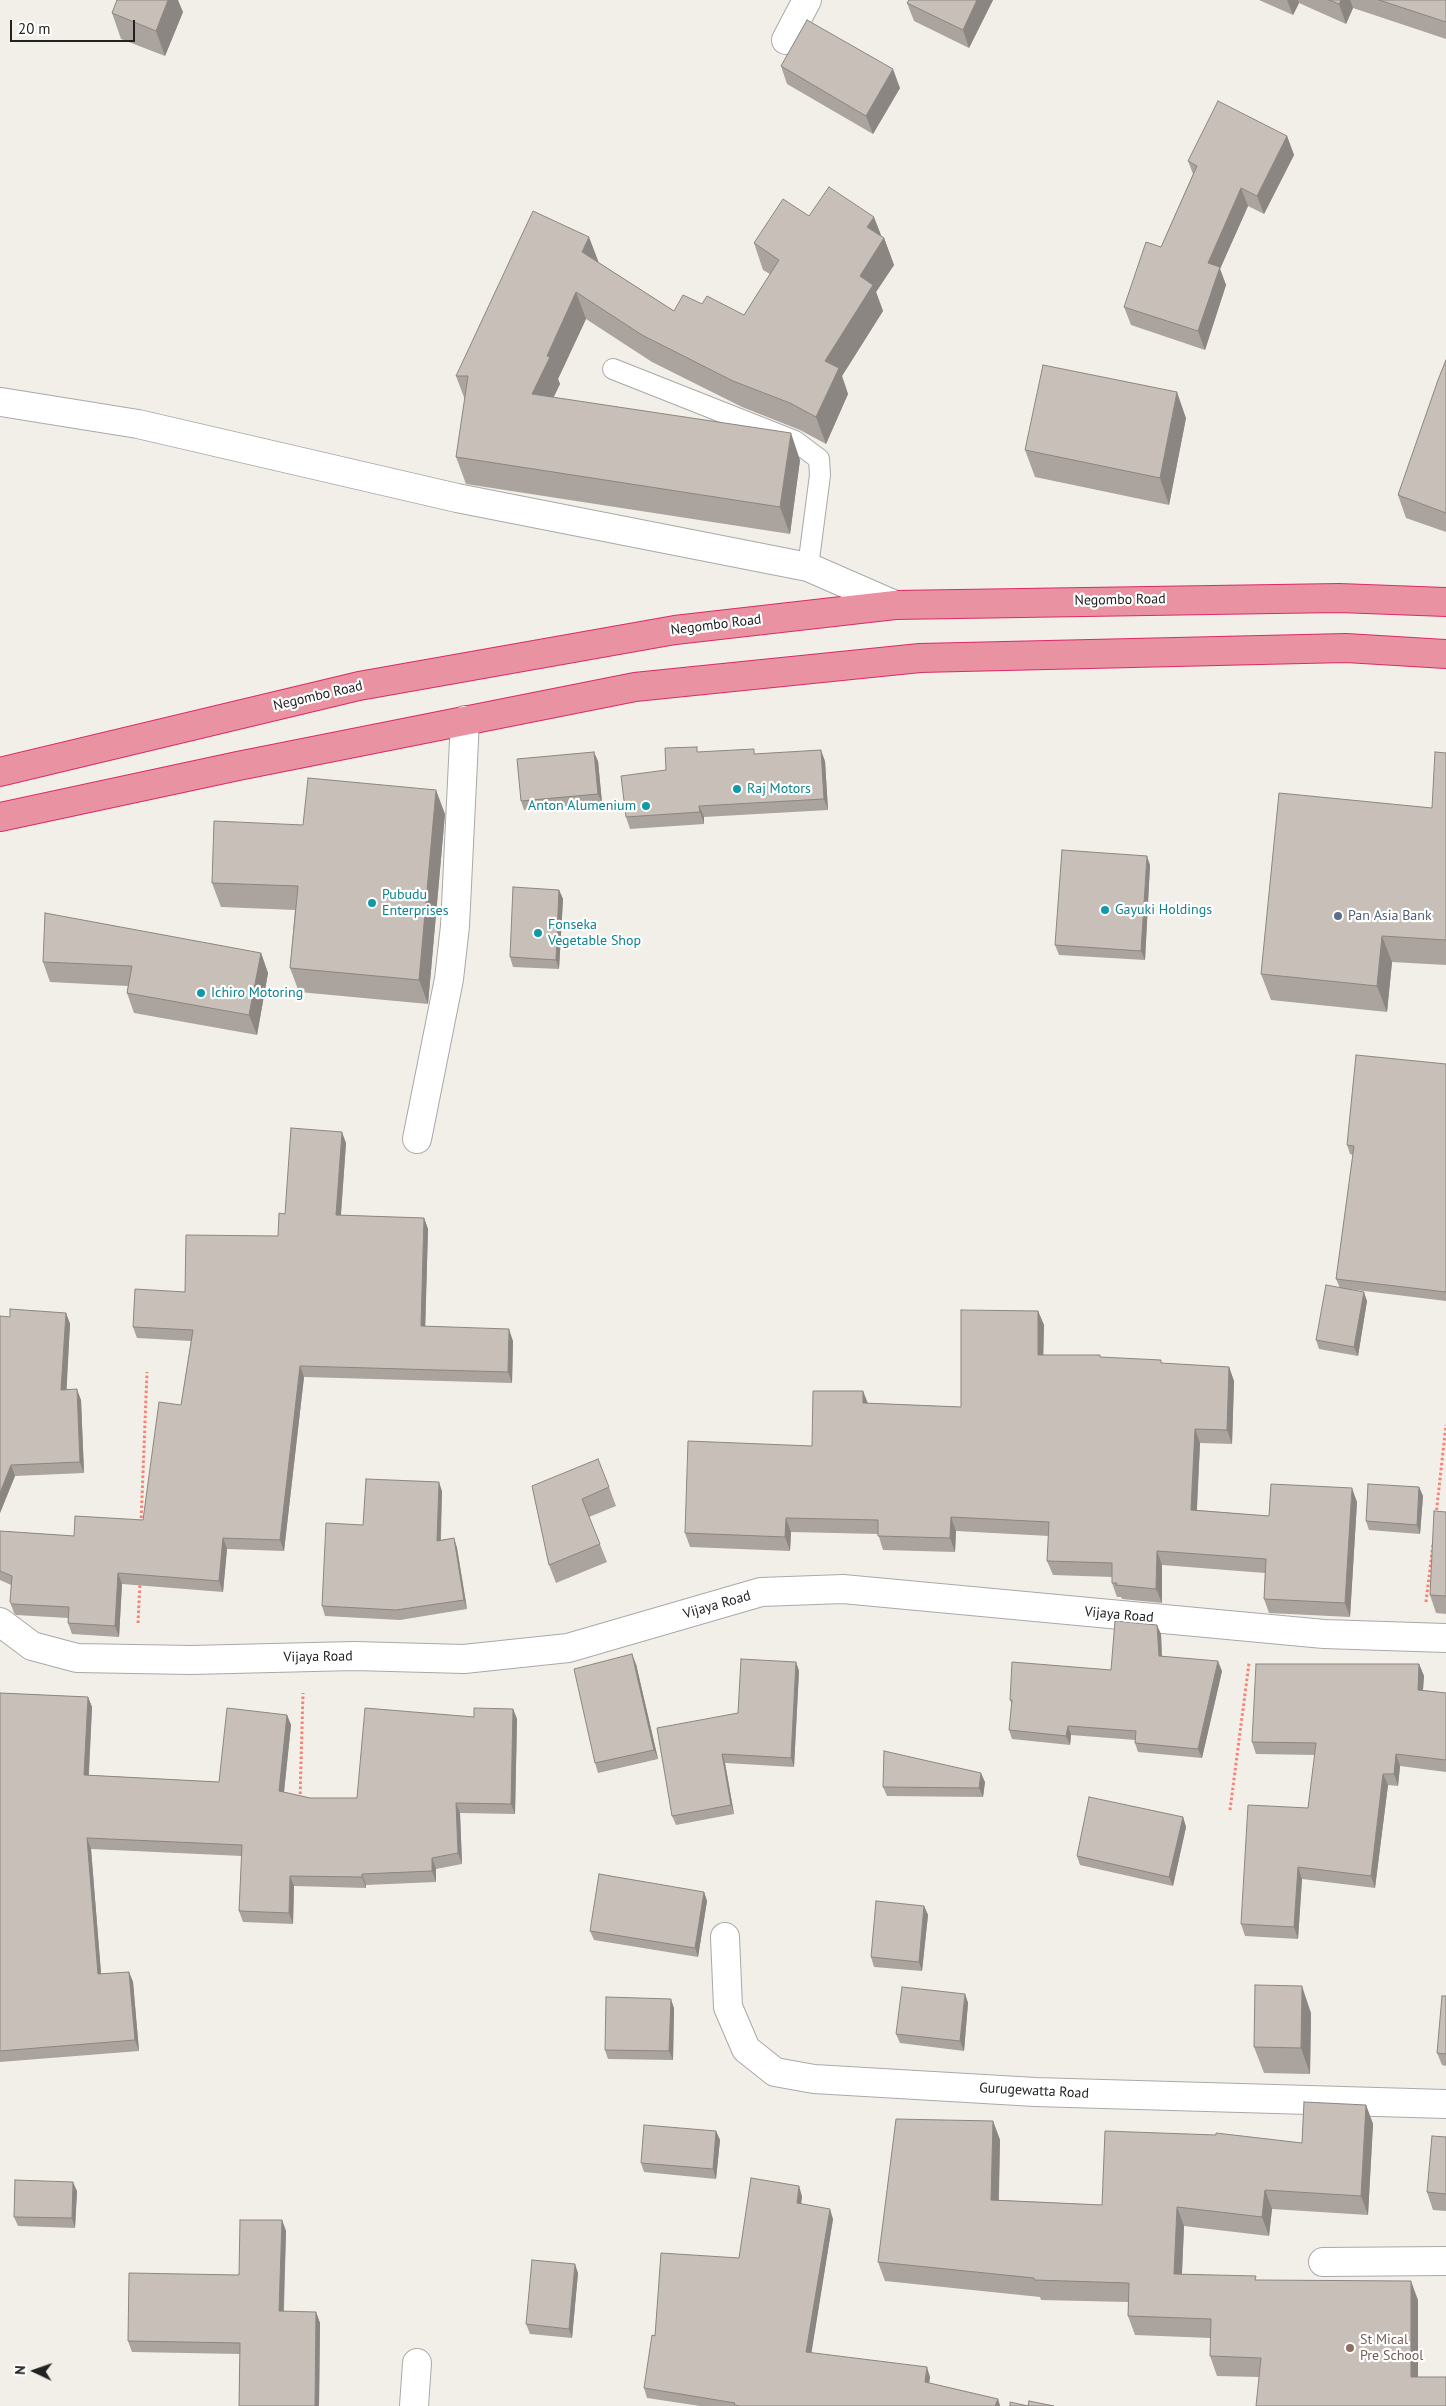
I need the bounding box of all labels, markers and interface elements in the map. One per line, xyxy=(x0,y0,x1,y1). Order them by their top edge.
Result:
scale bar xyxy=(12,10,138,42)
text: 20 m xyxy=(18,19,51,38)
street label: Negombo Road xyxy=(1074,591,1166,609)
street label: Negombo Road xyxy=(670,611,762,639)
street label: Negombo Road xyxy=(272,678,364,714)
place label: Raj Motors xyxy=(747,781,811,797)
marker: Raj Motors xyxy=(731,783,743,795)
place label: Anton Alumenium xyxy=(528,798,636,814)
marker: Anton Alumenium xyxy=(640,800,652,812)
place label: Pubudu Enterprises xyxy=(382,887,449,920)
marker: Pubudu Enterprises xyxy=(366,897,378,909)
place label: Gayuki Holdings xyxy=(1115,902,1212,918)
marker: Gayuki Holdings xyxy=(1099,904,1111,916)
place label: Pan Asia Bank xyxy=(1348,908,1432,924)
marker: Pan Asia Bank xyxy=(1332,910,1344,922)
place label: Fonseka Vegetable Shop xyxy=(548,917,641,950)
marker: Fonseka Vegetable Shop xyxy=(532,927,544,939)
place label: Ichiro Motoring xyxy=(211,985,303,1001)
marker: Ichiro Motoring xyxy=(195,987,207,999)
street label: Vijaya Road xyxy=(681,1587,753,1623)
street label: Vijaya Road xyxy=(1084,1604,1154,1626)
street label: Vijaya Road xyxy=(283,1648,353,1666)
street label: Gurugewatta Road xyxy=(979,2080,1089,2102)
place label: St Mical Pre School xyxy=(1360,2332,1423,2364)
marker: St Mical Pre School xyxy=(1344,2342,1356,2354)
north arrow xyxy=(10,2346,60,2396)
text: N xyxy=(11,2365,29,2375)

